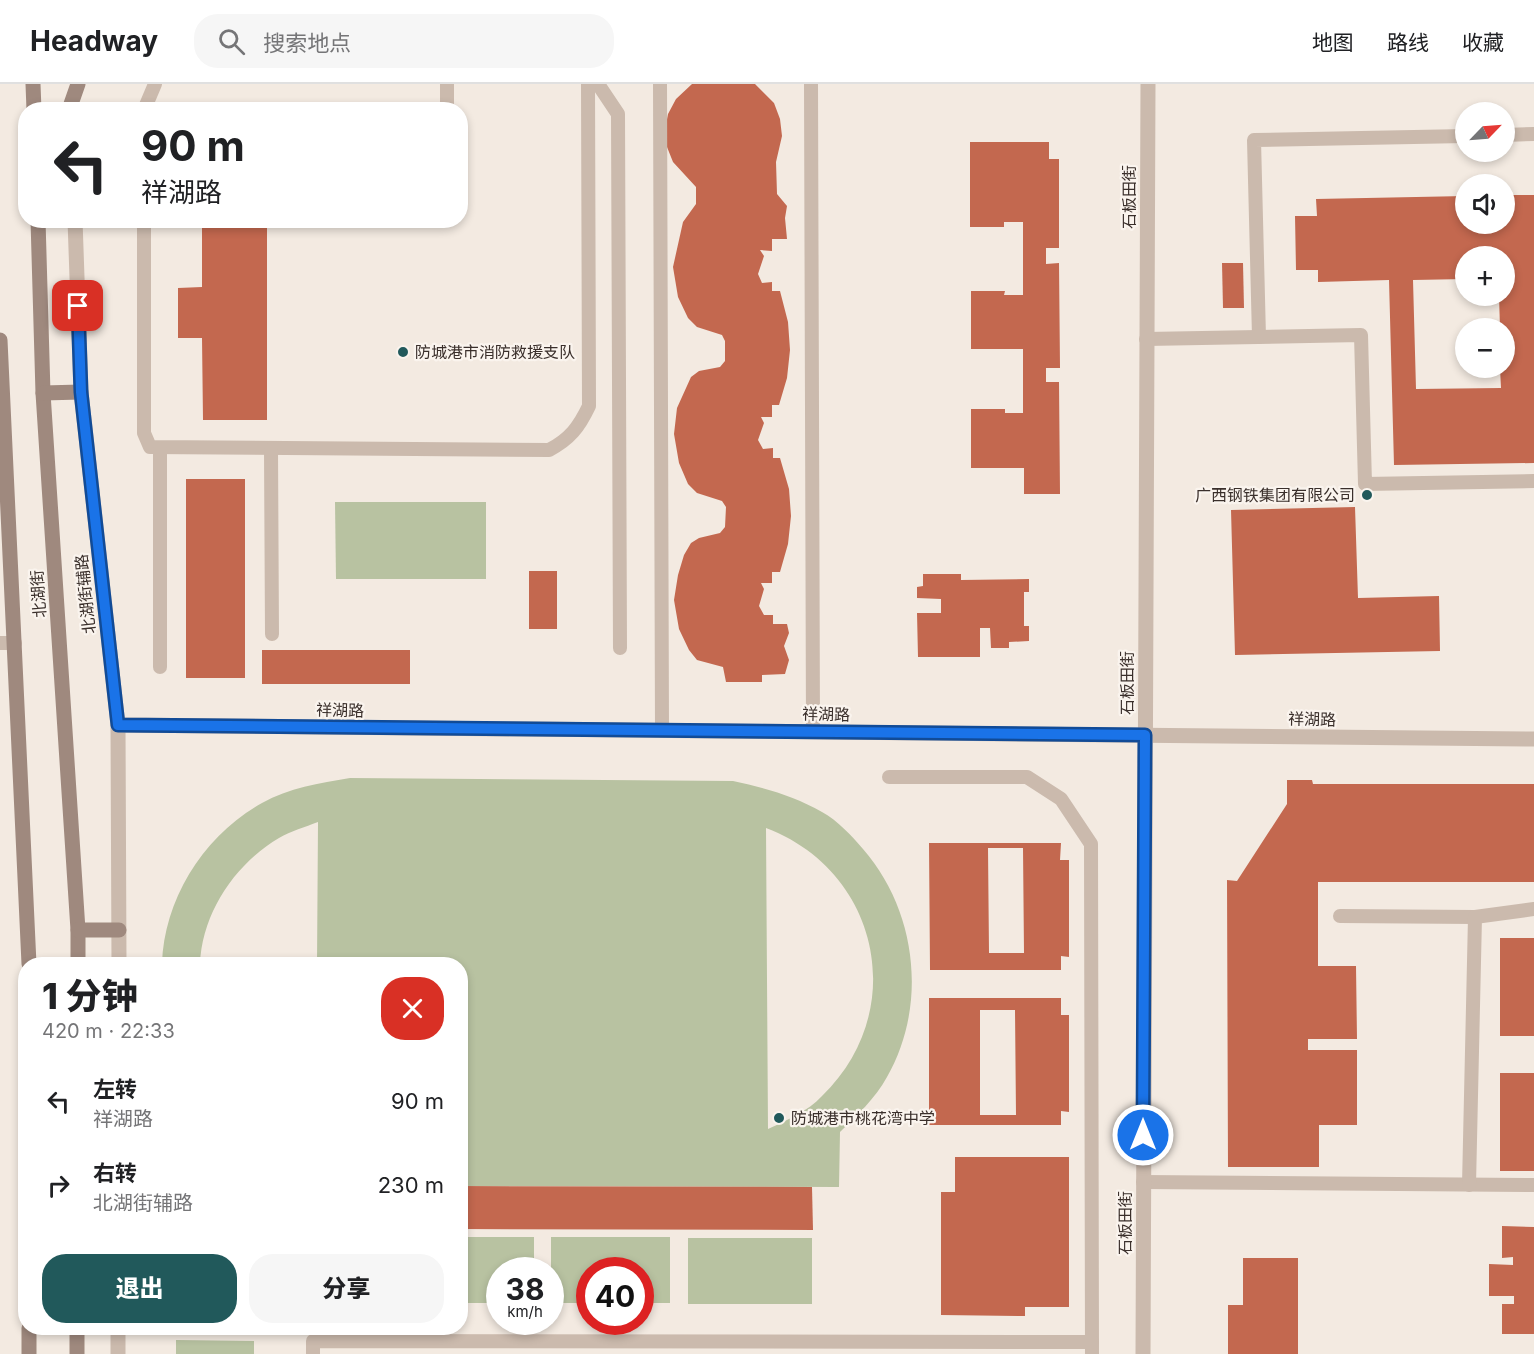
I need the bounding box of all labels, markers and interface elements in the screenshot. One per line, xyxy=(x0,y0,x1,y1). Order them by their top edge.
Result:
search box xyxy=(194,14,614,68)
text: Headway xyxy=(30,24,158,58)
icon: search xyxy=(215,25,248,58)
text: 搜索地点 xyxy=(263,30,351,56)
text: 地图 xyxy=(1312,30,1354,55)
text: 路线 xyxy=(1387,30,1429,55)
text: 收藏 xyxy=(1462,30,1504,55)
north arrow xyxy=(1455,102,1515,162)
map controls xyxy=(1455,102,1515,378)
text: 90 m xyxy=(141,120,245,171)
icon: left xyxy=(42,126,120,204)
street label: 石板田街 xyxy=(1119,165,1139,229)
button: sound xyxy=(1455,174,1515,234)
text: 祥湖路 xyxy=(141,176,222,209)
button: + xyxy=(1455,246,1515,306)
pin xyxy=(52,280,103,331)
icon: arrive xyxy=(61,289,94,322)
button: − xyxy=(1455,318,1515,378)
place label: 防城港市消防救援支队 xyxy=(415,342,575,362)
marker: 防城港市消防救援支队 xyxy=(396,345,410,359)
place label: 广西钢铁集团有限公司 xyxy=(1195,485,1355,505)
marker: 广西钢铁集团有限公司 xyxy=(1360,488,1374,502)
street label: 北湖街辅路 xyxy=(71,553,99,635)
street label: 北湖街 xyxy=(26,569,50,619)
street label: 石板田街 xyxy=(1117,651,1137,715)
street label: 祥湖路 xyxy=(316,700,364,720)
street label: 祥湖路 xyxy=(802,704,850,724)
street label: 祥湖路 xyxy=(1288,709,1336,729)
text: 1 分钟 xyxy=(42,974,138,1018)
button: close xyxy=(381,977,444,1040)
text: 420 m · 22:33 xyxy=(42,1019,175,1043)
text: 左转 xyxy=(93,1076,137,1102)
icon: left xyxy=(42,1085,75,1118)
text: 90 m xyxy=(391,1088,444,1114)
position arrow xyxy=(1111,1103,1175,1167)
text: 祥湖路 xyxy=(93,1107,153,1131)
place label: 防城港市桃花湾中学 xyxy=(791,1108,935,1128)
marker: 防城港市桃花湾中学 xyxy=(772,1111,786,1125)
text: 右转 xyxy=(93,1160,137,1186)
icon: right xyxy=(42,1169,75,1202)
text: 230 m xyxy=(378,1172,444,1198)
text: 北湖街辅路 xyxy=(93,1191,193,1215)
street label: 石板田街 xyxy=(1115,1191,1135,1255)
button: 退出 xyxy=(42,1254,237,1323)
button: 分享 xyxy=(249,1254,444,1323)
speed limit sign: 40 xyxy=(576,1257,654,1335)
text: 38 xyxy=(506,1271,544,1307)
text: km/h xyxy=(507,1302,543,1321)

